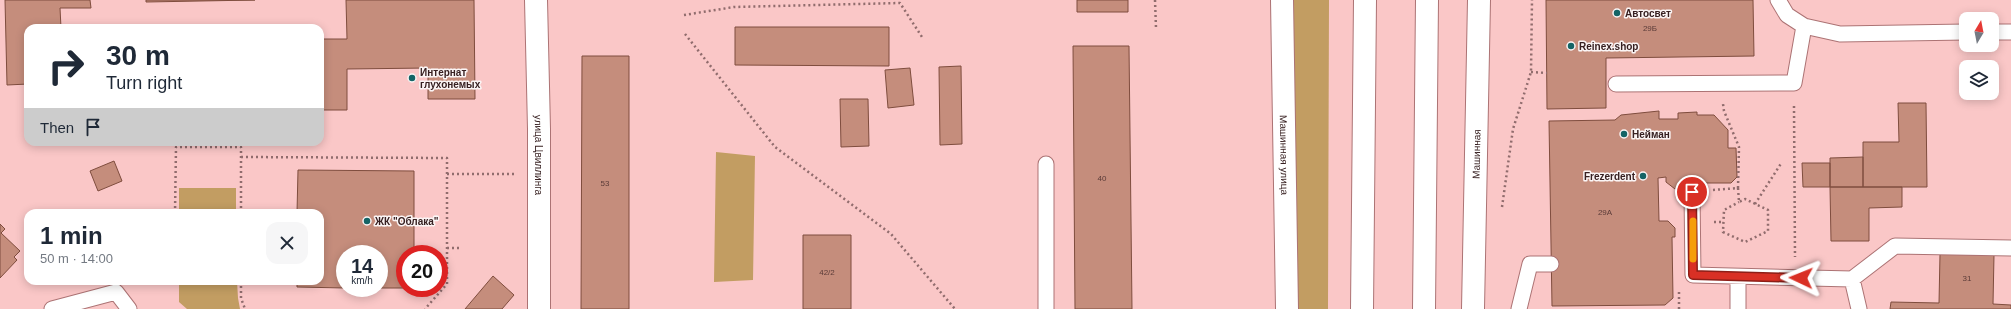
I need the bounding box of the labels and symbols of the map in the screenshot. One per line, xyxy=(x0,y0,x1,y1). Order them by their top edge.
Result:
marker: Автосвет xyxy=(1612,8,1622,18)
place label: Автосвет xyxy=(1625,8,1671,19)
north arrow xyxy=(1959,12,1999,52)
house number: 29Б xyxy=(1643,24,1657,33)
marker: Reinex.shop xyxy=(1566,41,1576,51)
place label: Reinex.shop xyxy=(1579,41,1638,52)
place label: Интернат глухонемых xyxy=(420,67,481,90)
marker: Интернат глухонемых xyxy=(407,73,417,83)
street label: улица Цвиллинга xyxy=(533,115,544,196)
street label: Машинная улица xyxy=(1278,115,1290,196)
street label: Машинная xyxy=(1471,129,1482,179)
marker: Нейман xyxy=(1619,129,1629,139)
place label: Нейман xyxy=(1632,129,1670,140)
place label: Frezerdent xyxy=(1584,171,1636,182)
marker: Frezerdent xyxy=(1638,171,1648,181)
house number: 40 xyxy=(1098,174,1107,183)
pin xyxy=(1675,175,1709,209)
house number: 53 xyxy=(601,179,610,188)
house number: 29А xyxy=(1598,208,1613,217)
marker: ЖК "Облака" xyxy=(362,216,372,226)
place label: ЖК "Облака" xyxy=(374,216,439,227)
speed limit sign: 20 xyxy=(396,245,448,297)
position arrow xyxy=(1780,257,1822,299)
house number: 42/2 xyxy=(819,268,835,277)
house number: 31 xyxy=(1963,274,1972,283)

